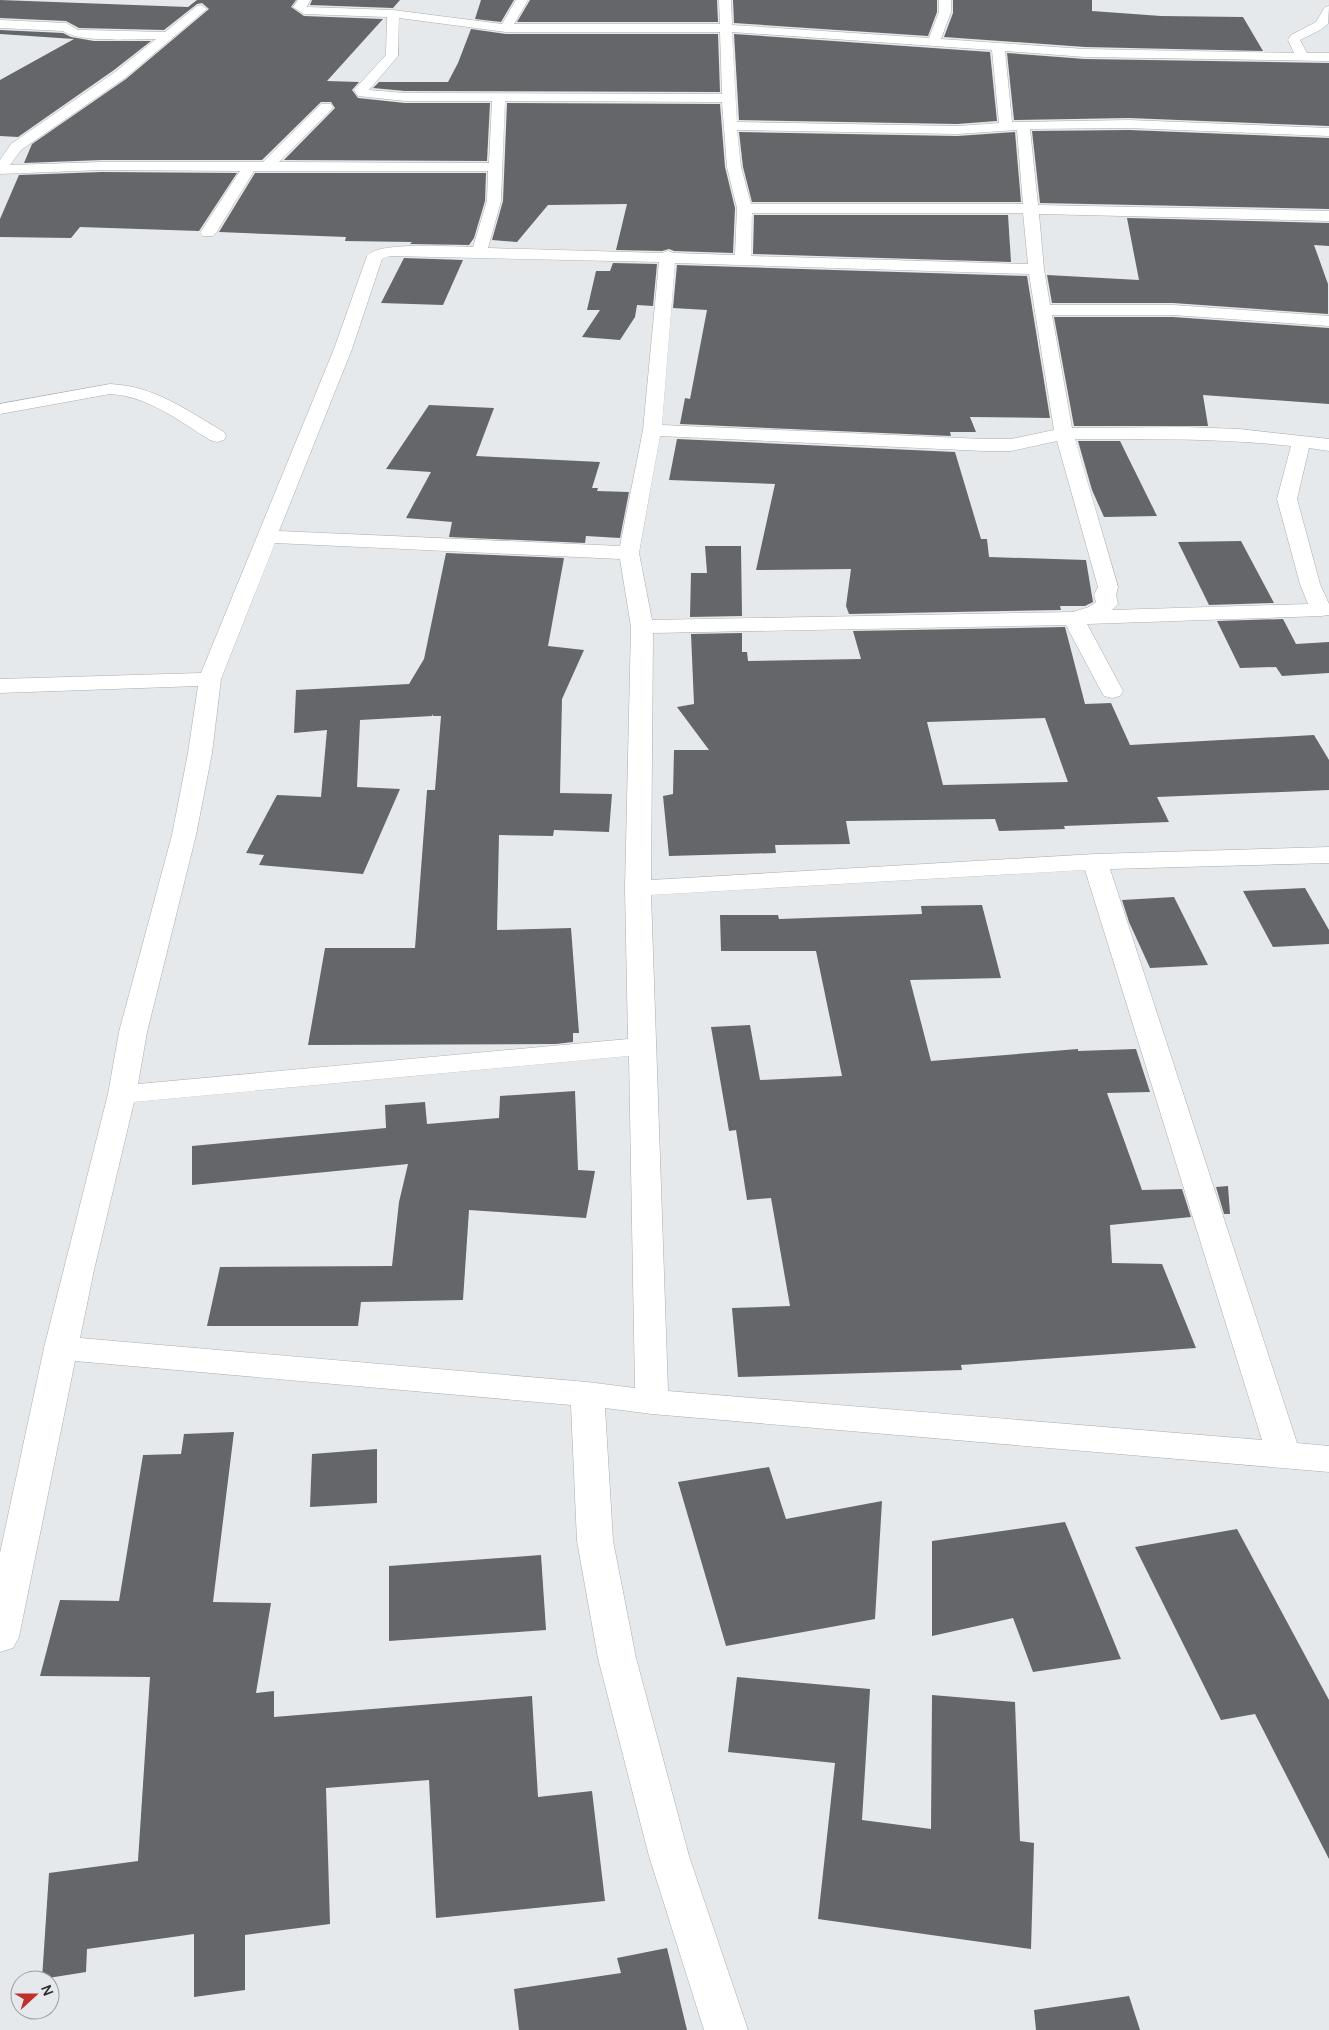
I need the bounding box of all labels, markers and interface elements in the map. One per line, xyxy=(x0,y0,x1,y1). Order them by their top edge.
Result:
north arrow xyxy=(10,1970,60,2020)
text: N xyxy=(37,1982,58,1998)

